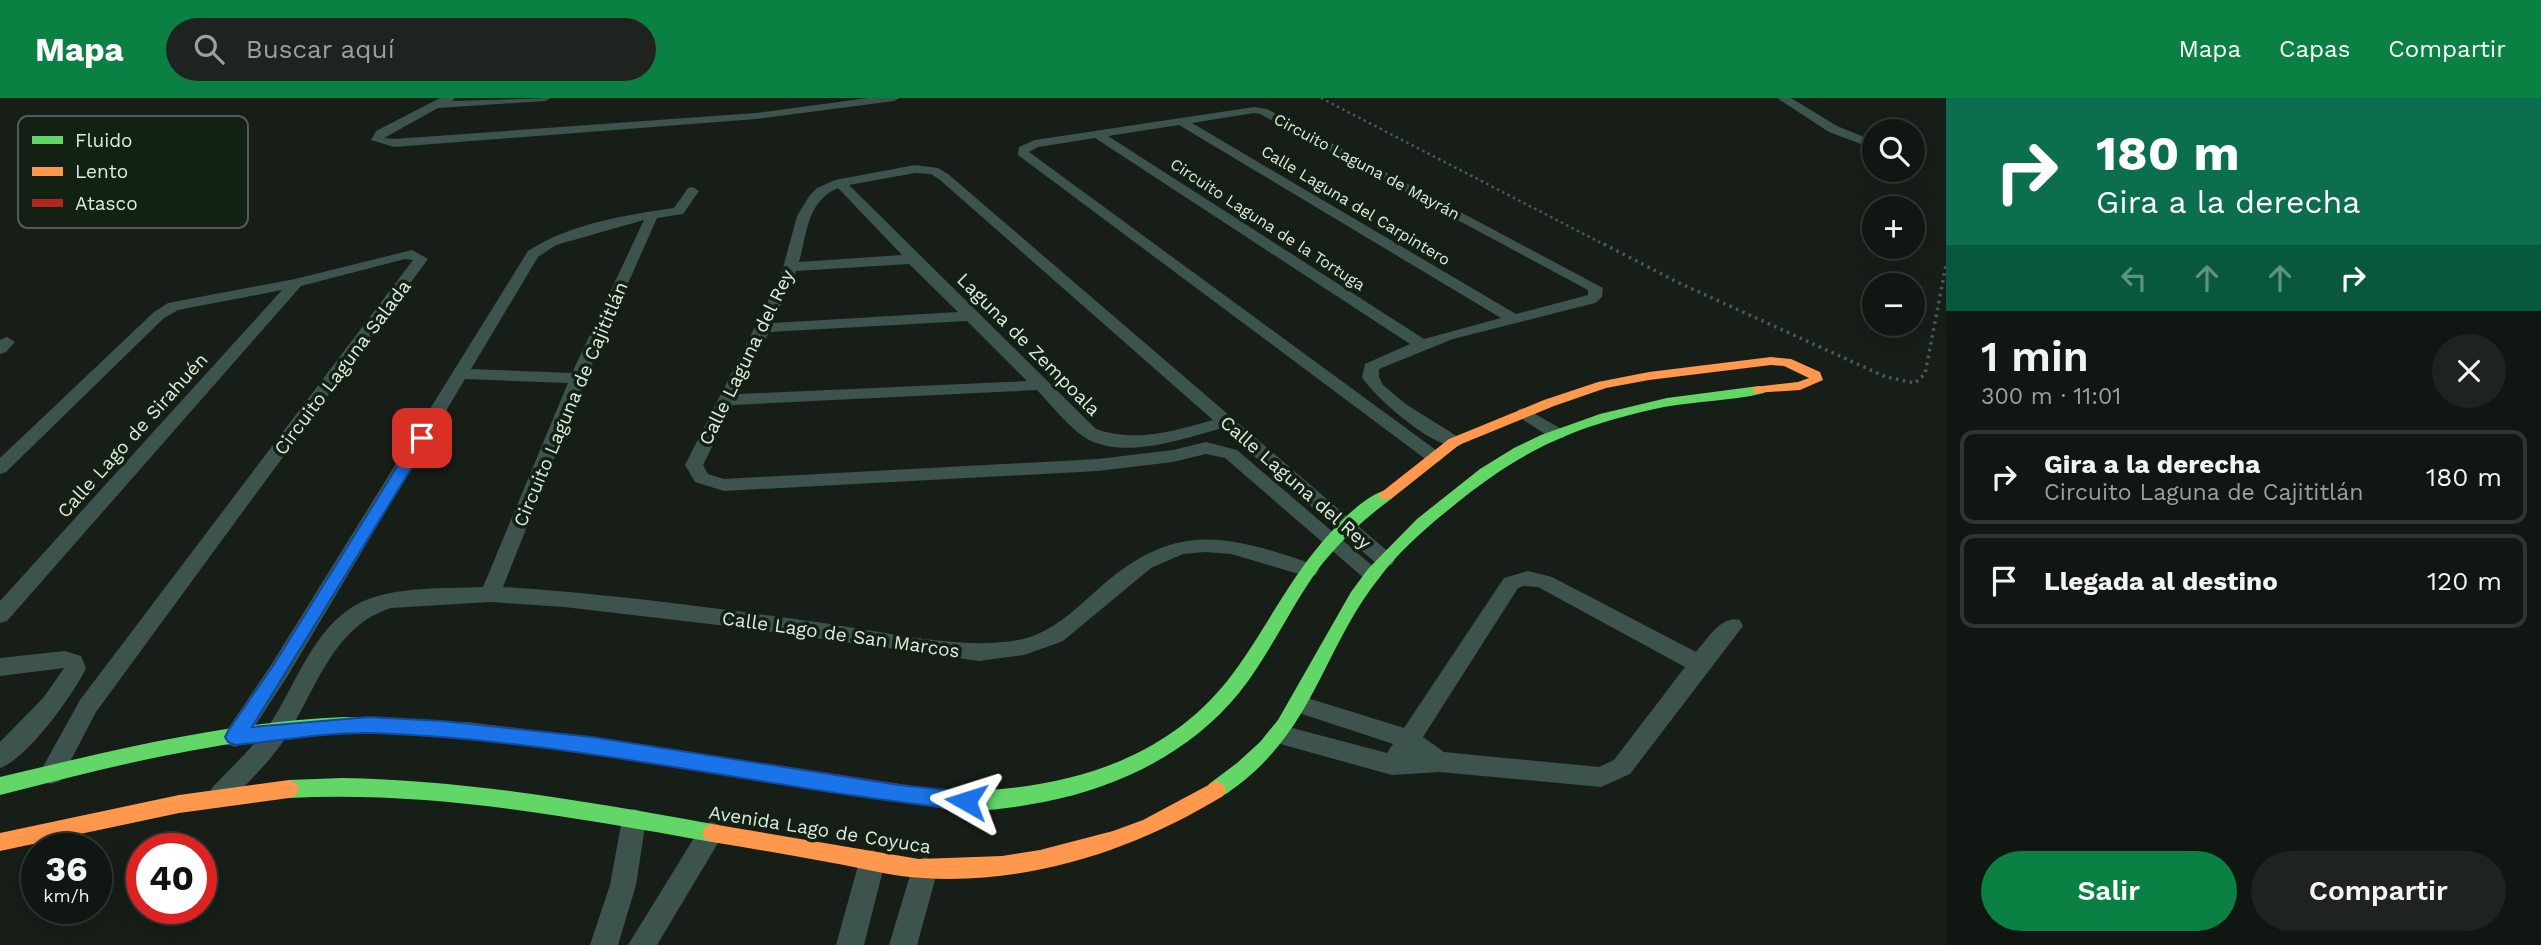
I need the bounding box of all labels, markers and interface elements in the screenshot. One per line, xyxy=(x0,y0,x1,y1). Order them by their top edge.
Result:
search box xyxy=(166,18,656,81)
text: Mapa xyxy=(35,30,124,69)
icon: search xyxy=(190,30,228,68)
text: Buscar aquí xyxy=(246,34,395,64)
text: Mapa xyxy=(2178,35,2241,63)
text: Capas xyxy=(2279,35,2350,63)
text: Compartir xyxy=(2388,35,2506,63)
street label: Circuito Laguna de Mayrán xyxy=(1271,109,1463,224)
legend xyxy=(18,116,248,228)
map controls xyxy=(1862,119,1925,336)
button: search xyxy=(1862,119,1925,182)
text: 180 m xyxy=(2096,124,2240,182)
icon: right xyxy=(1981,126,2072,217)
text: Fluido xyxy=(75,129,133,152)
street label: Calle Laguna del Carpintero xyxy=(1258,141,1454,269)
street label: Circuito Laguna de la Tortuga xyxy=(1167,154,1369,295)
text: Lento xyxy=(75,160,128,183)
text: Gira a la derecha xyxy=(2096,183,2360,221)
text: Atasco xyxy=(75,192,138,215)
button: + xyxy=(1862,196,1925,259)
icon: left xyxy=(2115,259,2153,297)
icon: ahead xyxy=(2188,259,2226,297)
icon: ahead xyxy=(2261,259,2299,297)
icon: right xyxy=(2334,259,2372,297)
street label: Calle Laguna del Rey xyxy=(694,266,799,449)
street label: Laguna de Zempoala xyxy=(952,268,1105,421)
button: − xyxy=(1862,273,1925,336)
street label: Circuito Laguna Salada xyxy=(269,275,416,459)
street label: Circuito Laguna de Cajititlán xyxy=(508,278,633,530)
text: 1 min xyxy=(1981,332,2089,381)
button: close xyxy=(2432,334,2506,408)
street label: Calle Lago de Sirahuén xyxy=(52,348,212,523)
text: 300 m · 11:01 xyxy=(1981,383,2121,410)
pin xyxy=(392,408,452,468)
street label: Calle Laguna del Rey xyxy=(1215,411,1376,554)
icon: arrive xyxy=(403,419,441,457)
text: Gira a la derecha xyxy=(2044,449,2260,479)
icon: right xyxy=(1985,458,2023,496)
text: 180 m xyxy=(2426,462,2502,492)
text: Circuito Laguna de Cajititlán xyxy=(2044,479,2363,506)
icon: arrive xyxy=(1985,562,2023,600)
text: Llegada al destino xyxy=(2044,566,2278,596)
text: 120 m xyxy=(2427,566,2502,596)
street label: Calle Lago de San Marcos xyxy=(721,606,961,663)
position arrow xyxy=(929,764,1003,838)
street label: Avenida Lago de Coyuca xyxy=(707,801,933,858)
speed limit sign: 40 xyxy=(126,833,217,924)
text: 36 xyxy=(45,848,88,890)
button: Salir xyxy=(1981,851,2237,931)
button: Compartir xyxy=(2251,851,2506,931)
text: km/h xyxy=(43,885,90,906)

